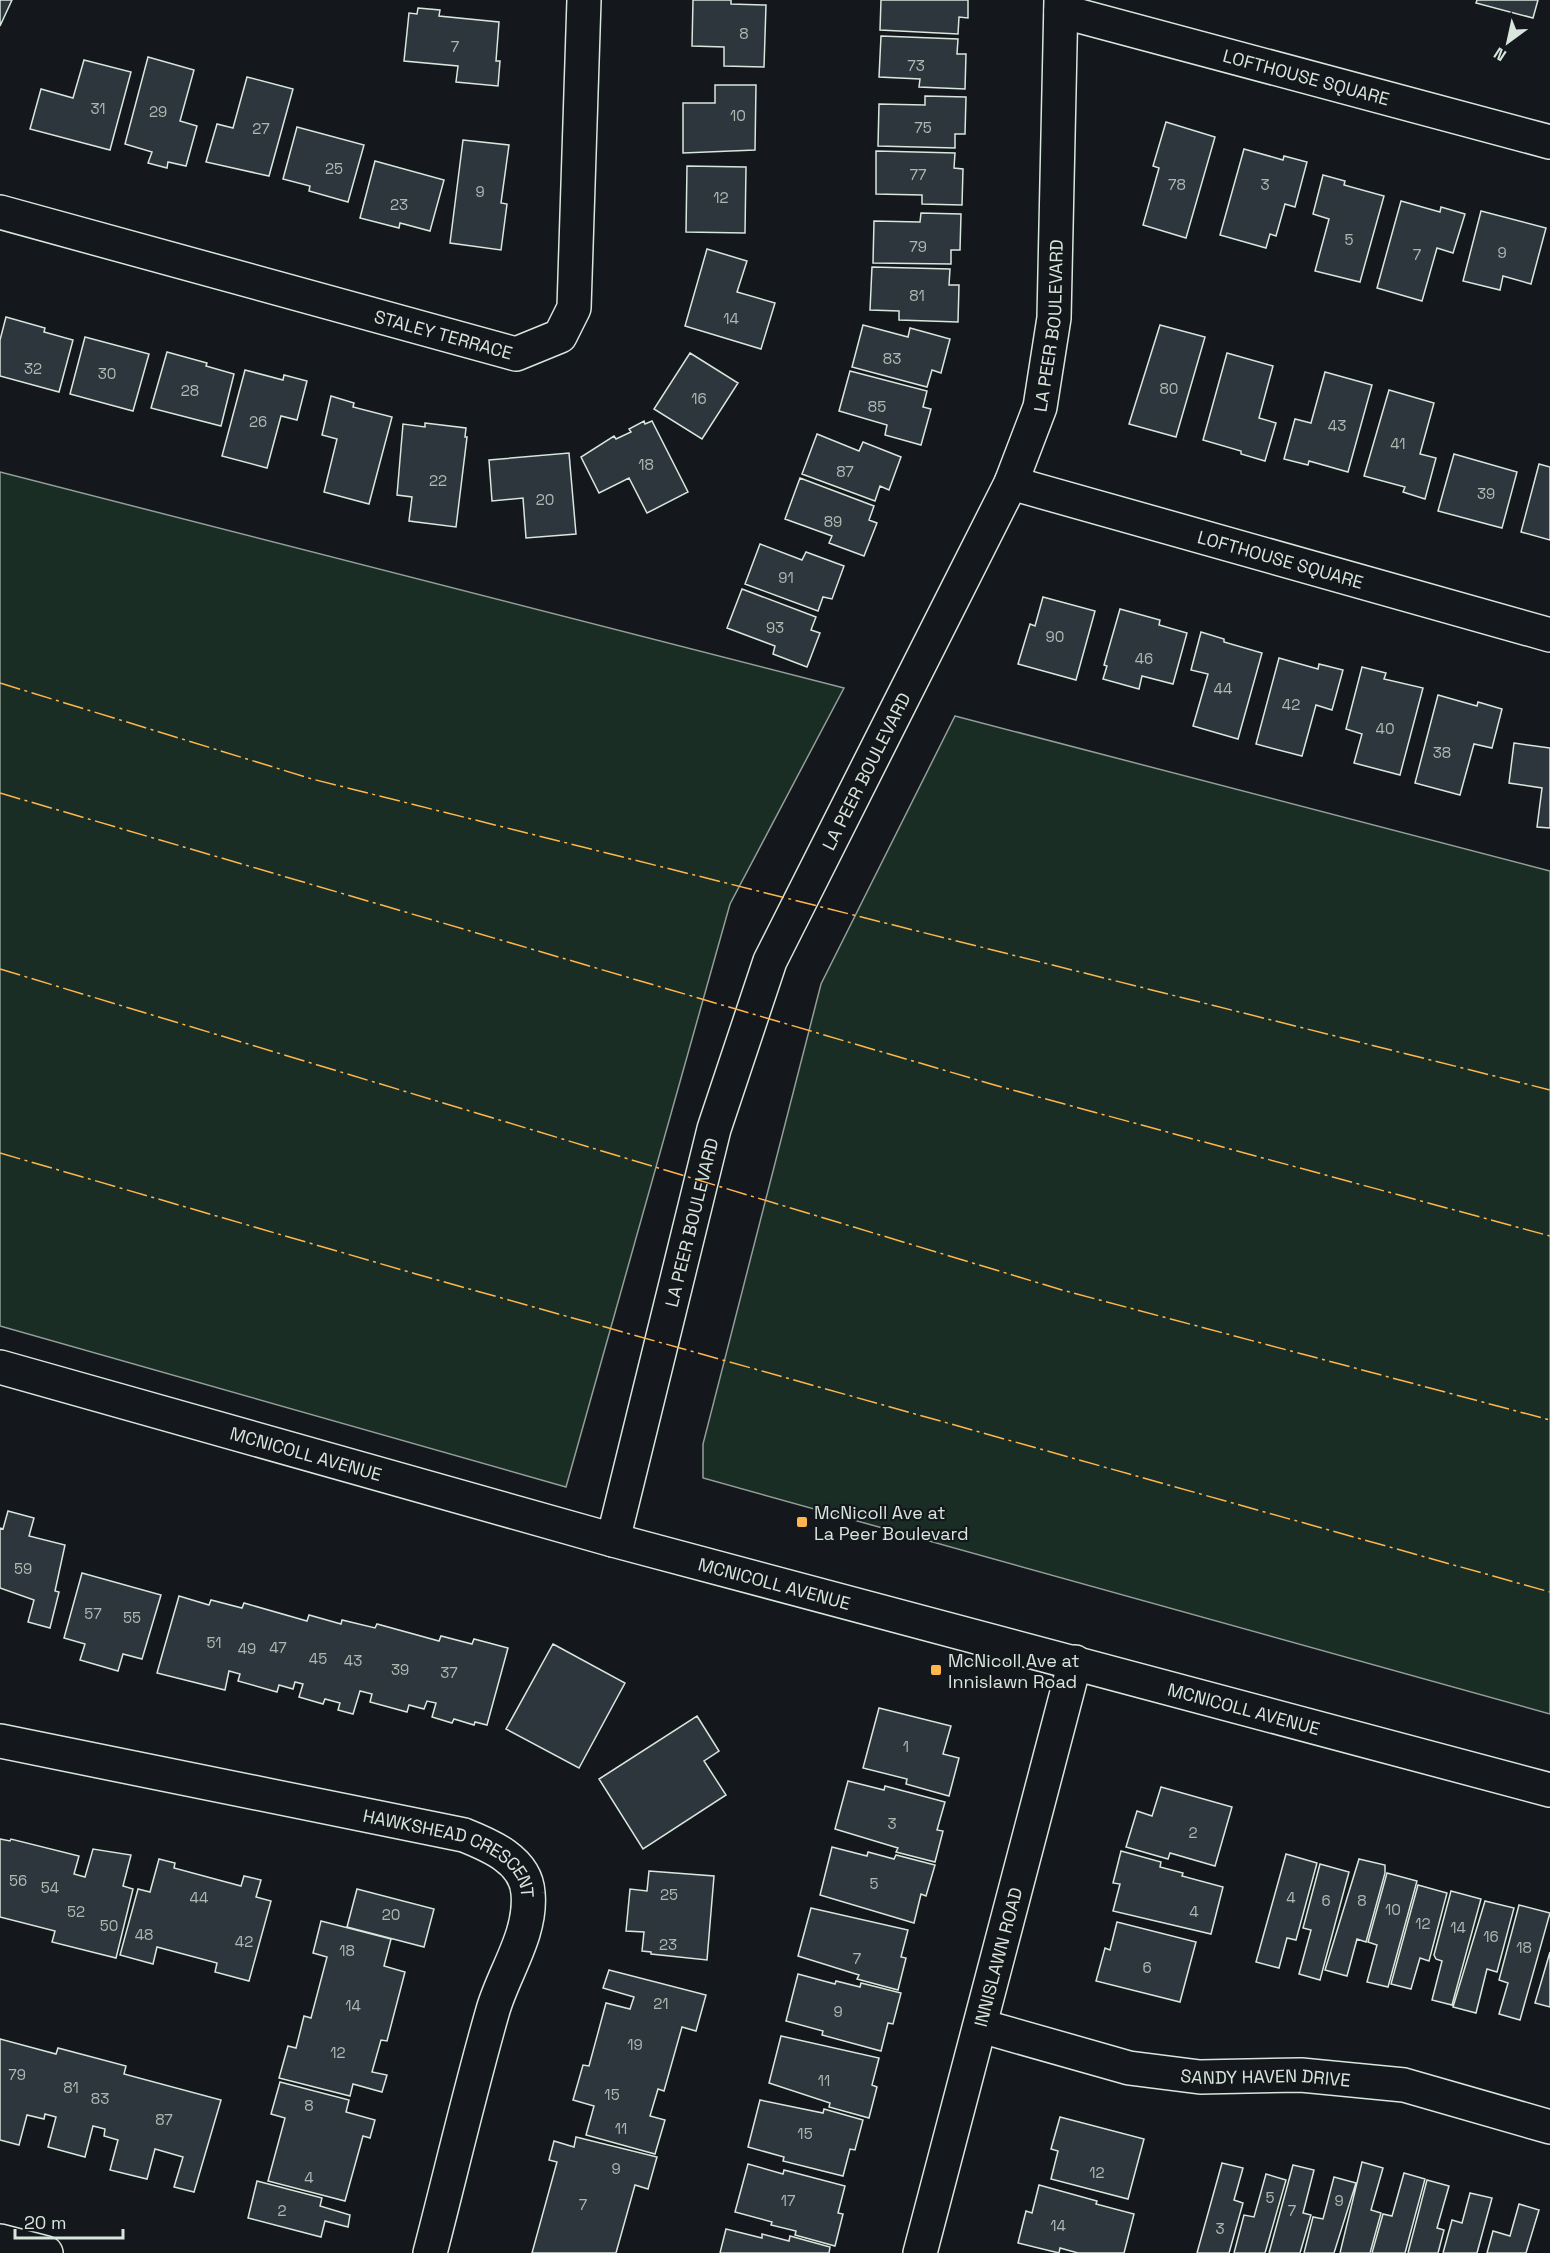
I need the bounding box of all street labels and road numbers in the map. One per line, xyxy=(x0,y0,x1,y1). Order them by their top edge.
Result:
street label: LOFTHOUSE SQUARE xyxy=(1221,43,1392,110)
street label: LA PEER BOULEVARD xyxy=(1028,239,1067,413)
street label: STALEY TERRACE xyxy=(372,304,515,364)
street label: LOFTHOUSE SQUARE xyxy=(1195,525,1366,593)
street label: LA PEER BOULEVARD xyxy=(816,688,915,854)
street label: LA PEER BOULEVARD xyxy=(659,1135,723,1309)
street label: MCNICOLL AVENUE xyxy=(228,1421,384,1486)
street label: MCNICOLL AVENUE xyxy=(696,1552,853,1614)
street label: MCNICOLL AVENUE xyxy=(1165,1677,1323,1740)
street label: HAWKSHEAD CRESCENT xyxy=(361,1803,540,1899)
street label: INNISLAWN ROAD xyxy=(968,1885,1027,2029)
street label: SANDY HAVEN DRIVE xyxy=(1179,2063,1352,2091)

